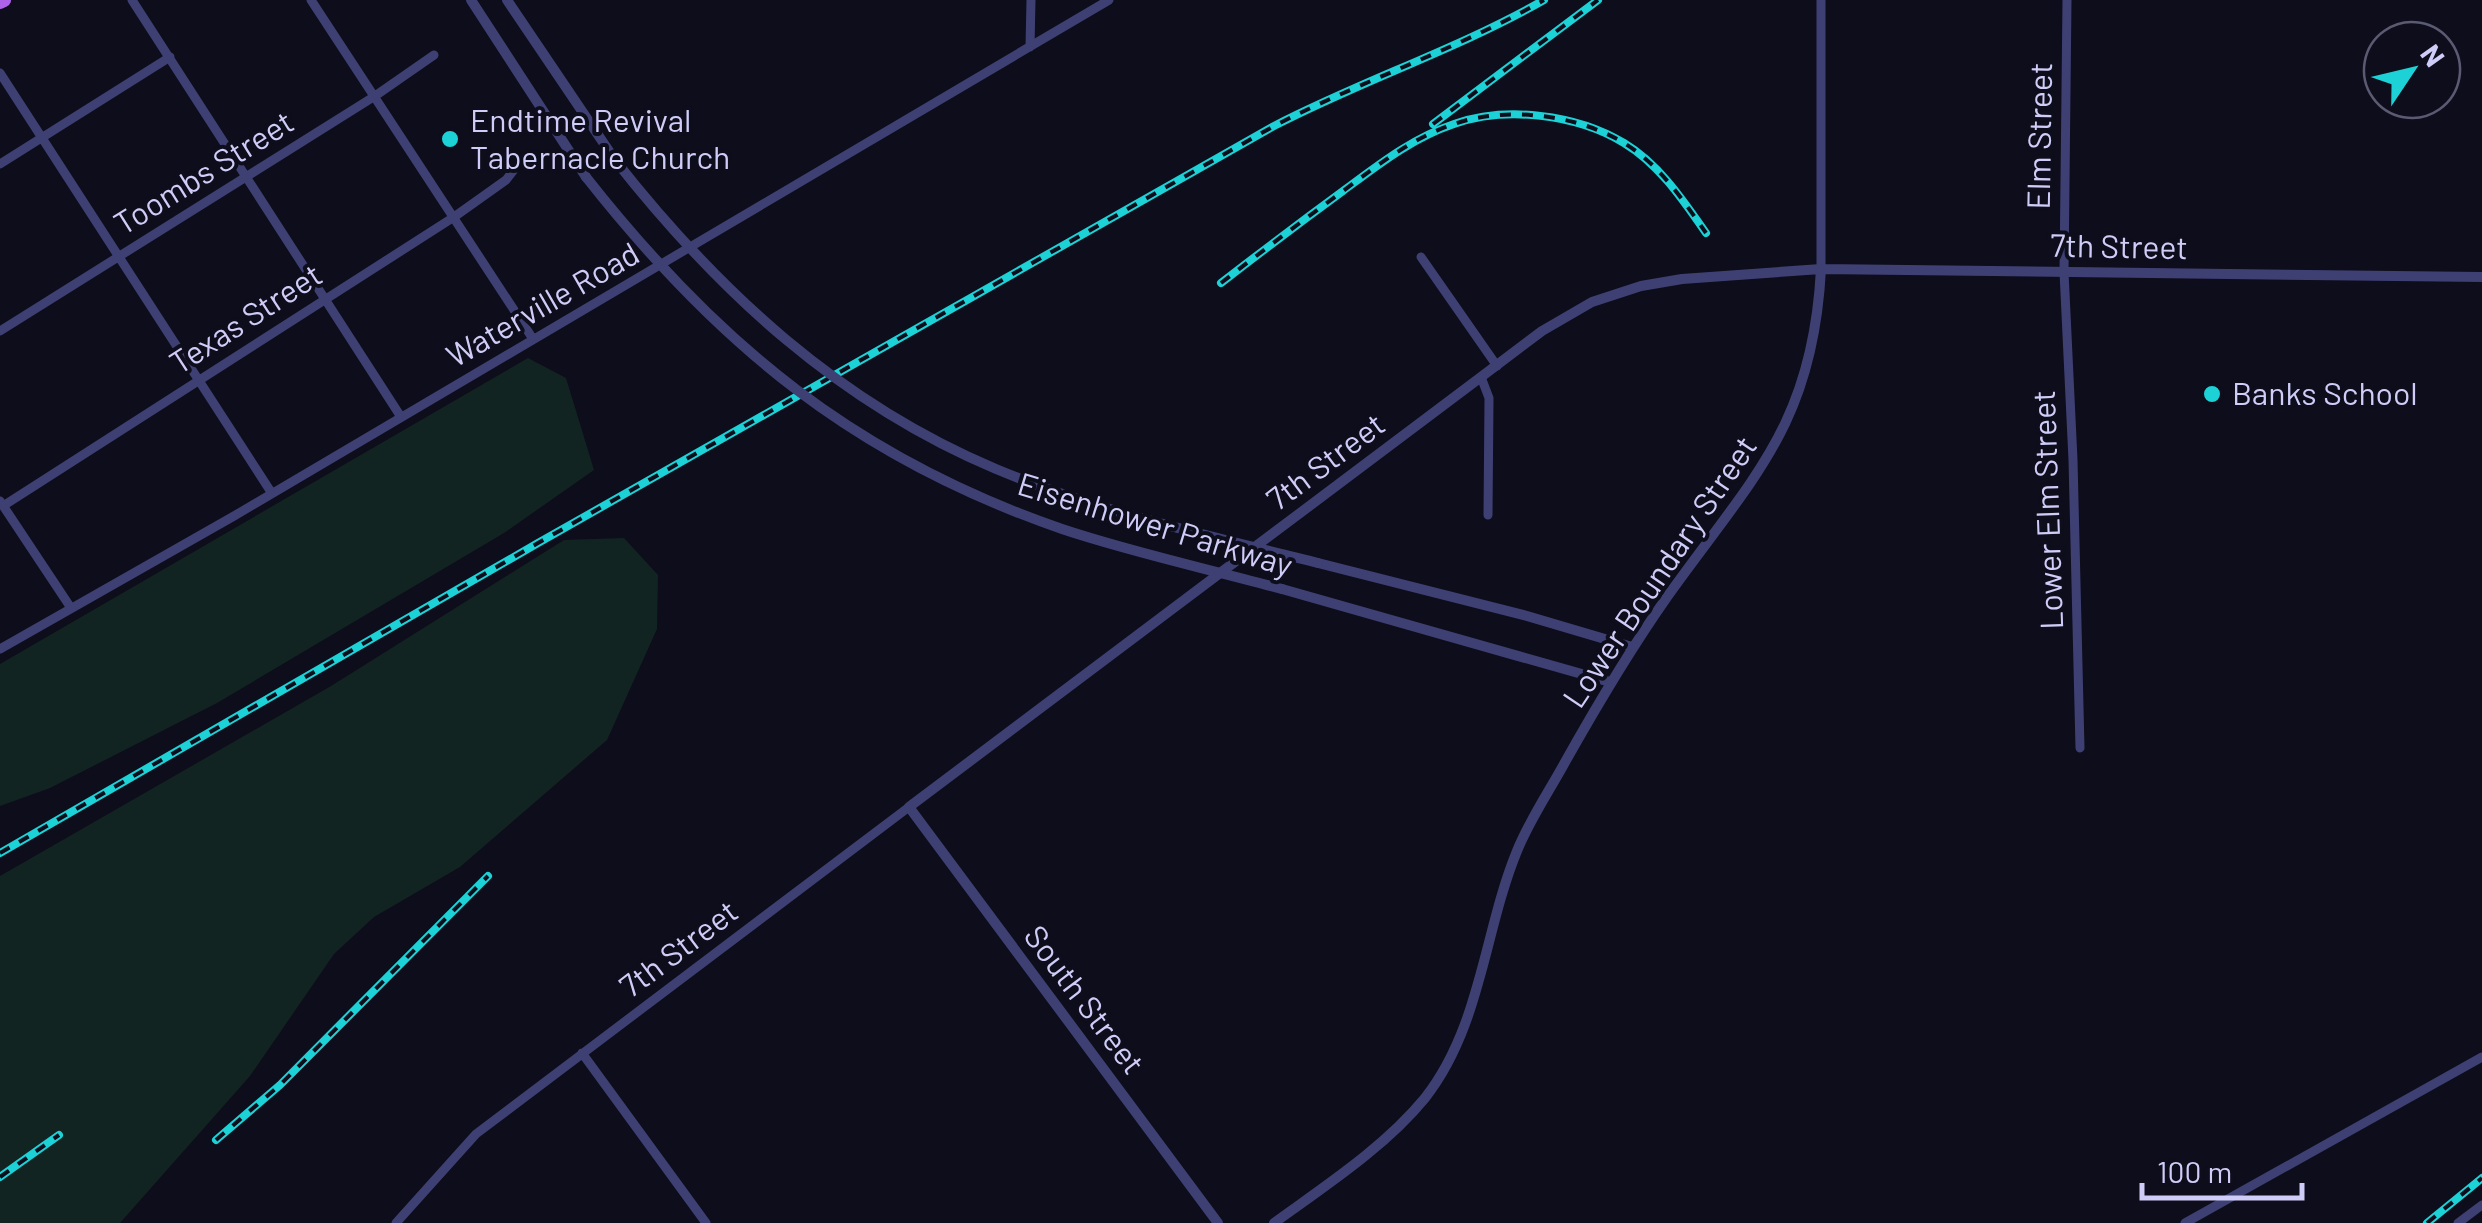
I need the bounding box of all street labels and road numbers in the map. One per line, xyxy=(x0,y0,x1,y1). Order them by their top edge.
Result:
street label: Elm Street xyxy=(2018,62,2058,210)
street label: Toombs Street xyxy=(106,101,299,241)
street label: 7th Street xyxy=(2050,225,2188,265)
street label: Waterville Road xyxy=(439,233,645,374)
street label: Texas Street xyxy=(162,254,328,380)
street label: Lower Elm Street xyxy=(2023,390,2069,630)
street label: 7th Street xyxy=(1258,404,1391,517)
street label: Lower Boundary Street xyxy=(1553,428,1763,714)
street label: Eisenhower Parkway xyxy=(1014,463,1298,583)
street label: 7th Street xyxy=(611,891,744,1004)
street label: South Street xyxy=(1017,917,1154,1080)

